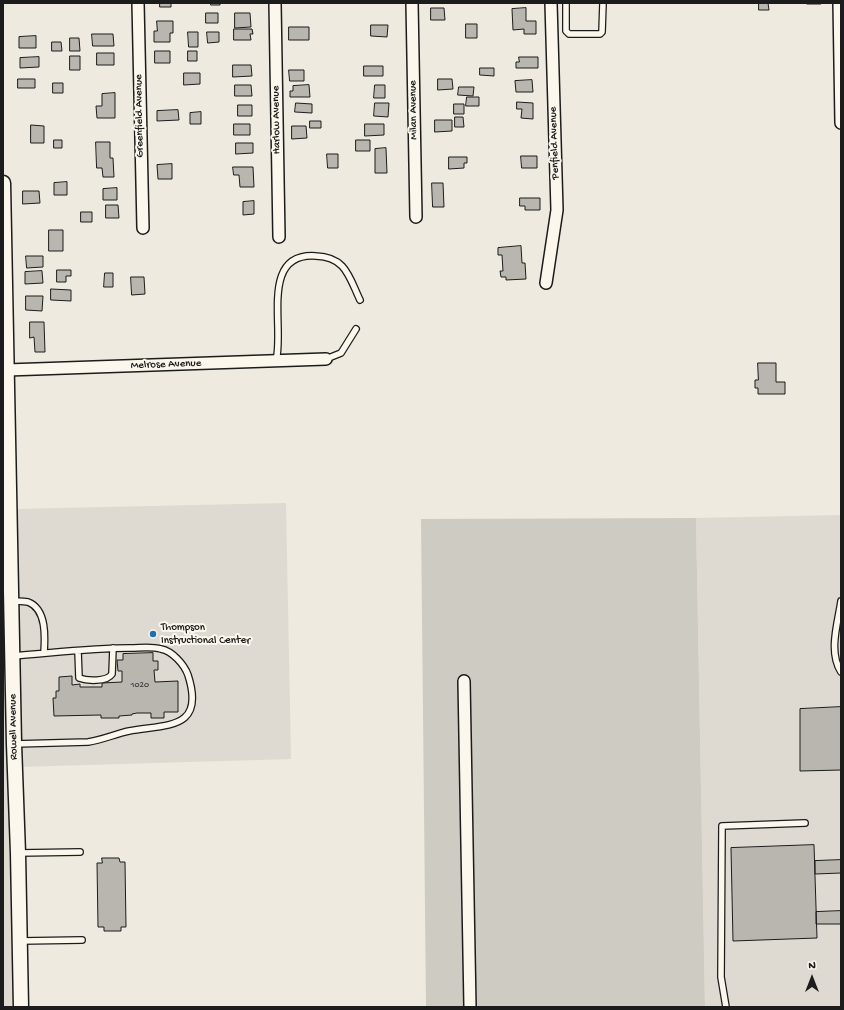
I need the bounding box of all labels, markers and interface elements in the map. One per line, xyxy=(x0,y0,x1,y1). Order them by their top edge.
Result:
street label: Greenfield Avenue xyxy=(133,74,147,158)
street label: Milan Avenue xyxy=(407,80,421,140)
street label: Harlow Avenue xyxy=(270,86,284,154)
street label: Penfield Avenue xyxy=(547,106,563,180)
street label: Melrose Avenue xyxy=(130,357,202,373)
place label: Thompson Instructional Center xyxy=(161,621,250,647)
marker: Thompson Instructional Center xyxy=(148,629,158,639)
house number: 1020 xyxy=(131,681,149,691)
street label: Rowell Avenue xyxy=(7,694,21,760)
north arrow xyxy=(792,958,832,998)
text: N xyxy=(808,960,816,972)

